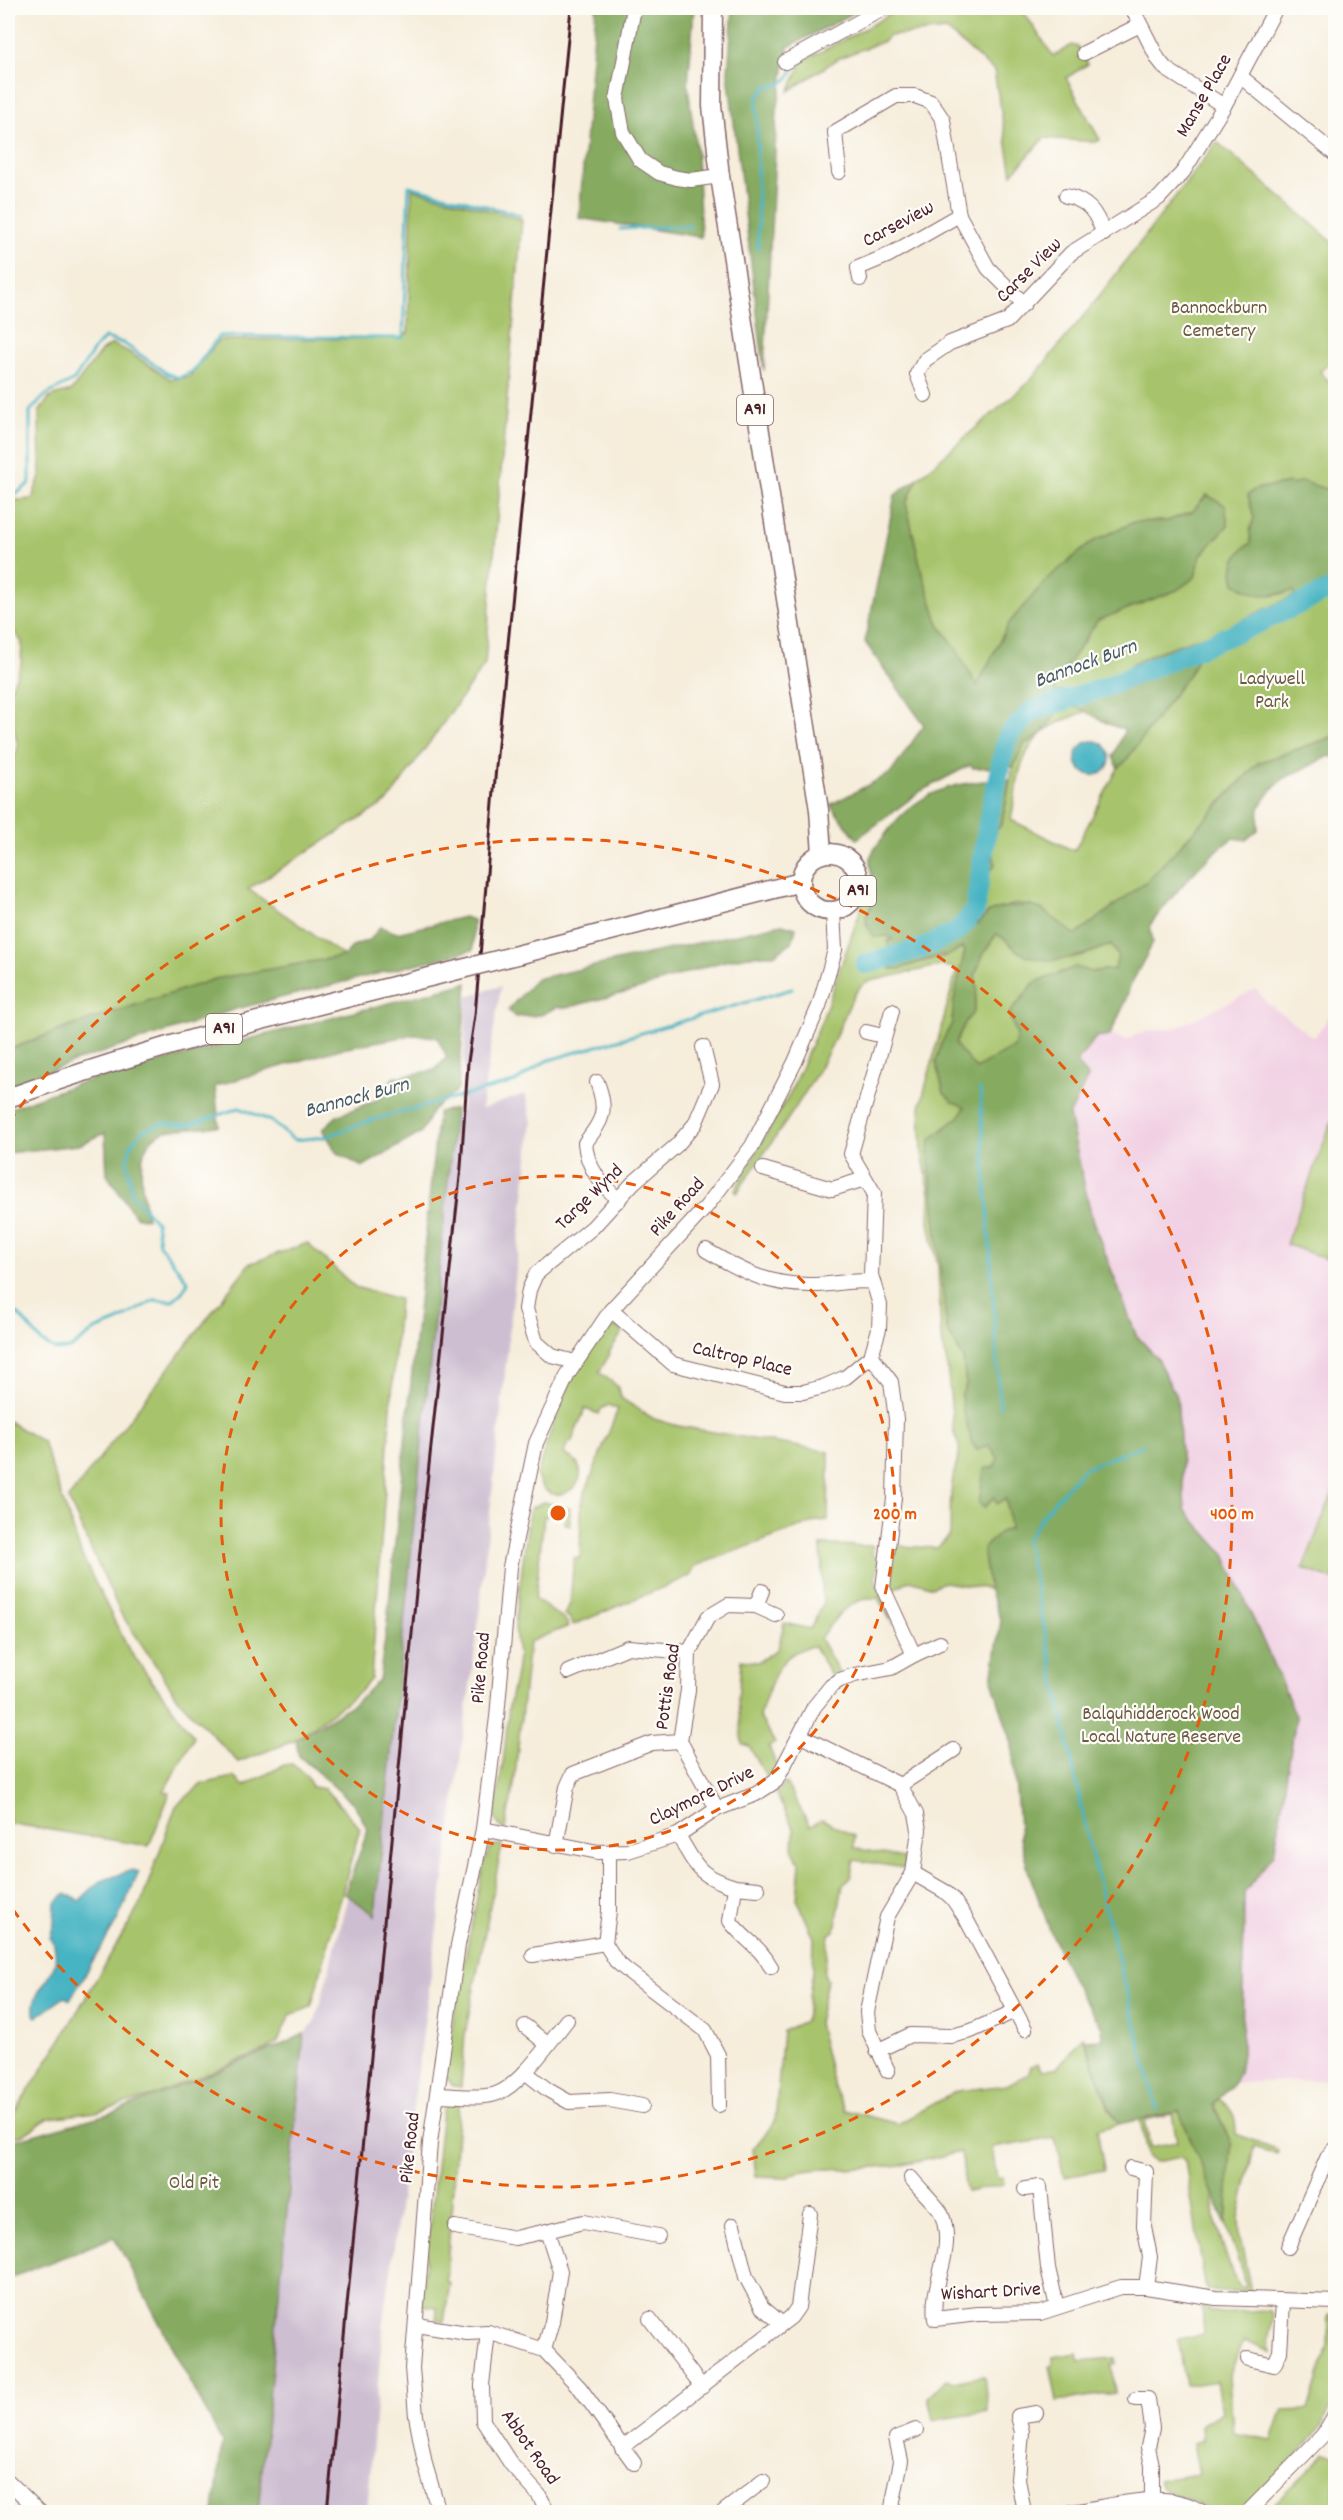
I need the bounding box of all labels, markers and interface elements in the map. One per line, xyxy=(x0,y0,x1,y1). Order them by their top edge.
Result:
street label: Manse Place xyxy=(1170,49,1240,143)
street label: Carseview xyxy=(858,194,940,256)
street label: Carse View xyxy=(991,232,1069,310)
park label: Bannockburn Cemetery xyxy=(1171,295,1267,346)
road number: A91 xyxy=(737,395,773,425)
water label: Bannock Burn xyxy=(1031,632,1143,697)
park label: Ladywell Park xyxy=(1239,666,1305,717)
road number: A91 xyxy=(840,876,876,906)
road number: A91 xyxy=(206,1014,242,1044)
water label: Bannock Burn xyxy=(301,1070,414,1127)
street label: Targe Wynd xyxy=(550,1158,630,1238)
street label: Pike Road xyxy=(644,1172,712,1244)
street label: Caltrop Place xyxy=(689,1335,795,1385)
centre of rings xyxy=(548,1503,568,1523)
text: 200 m xyxy=(873,1503,917,1528)
text: 400 m xyxy=(1210,1503,1254,1528)
street label: Pike Road xyxy=(465,1631,499,1705)
street label: Pottis Road xyxy=(649,1642,689,1732)
park label: Balquhidderock Wood Local Nature Reserve xyxy=(1081,1701,1241,1752)
street label: Claymore Drive xyxy=(645,1759,760,1835)
street label: Pike Road xyxy=(393,2111,429,2185)
park label: Old Pit xyxy=(169,2170,219,2198)
street label: Wishart Drive xyxy=(940,2276,1042,2310)
street label: Abbot Road xyxy=(493,2405,565,2491)

